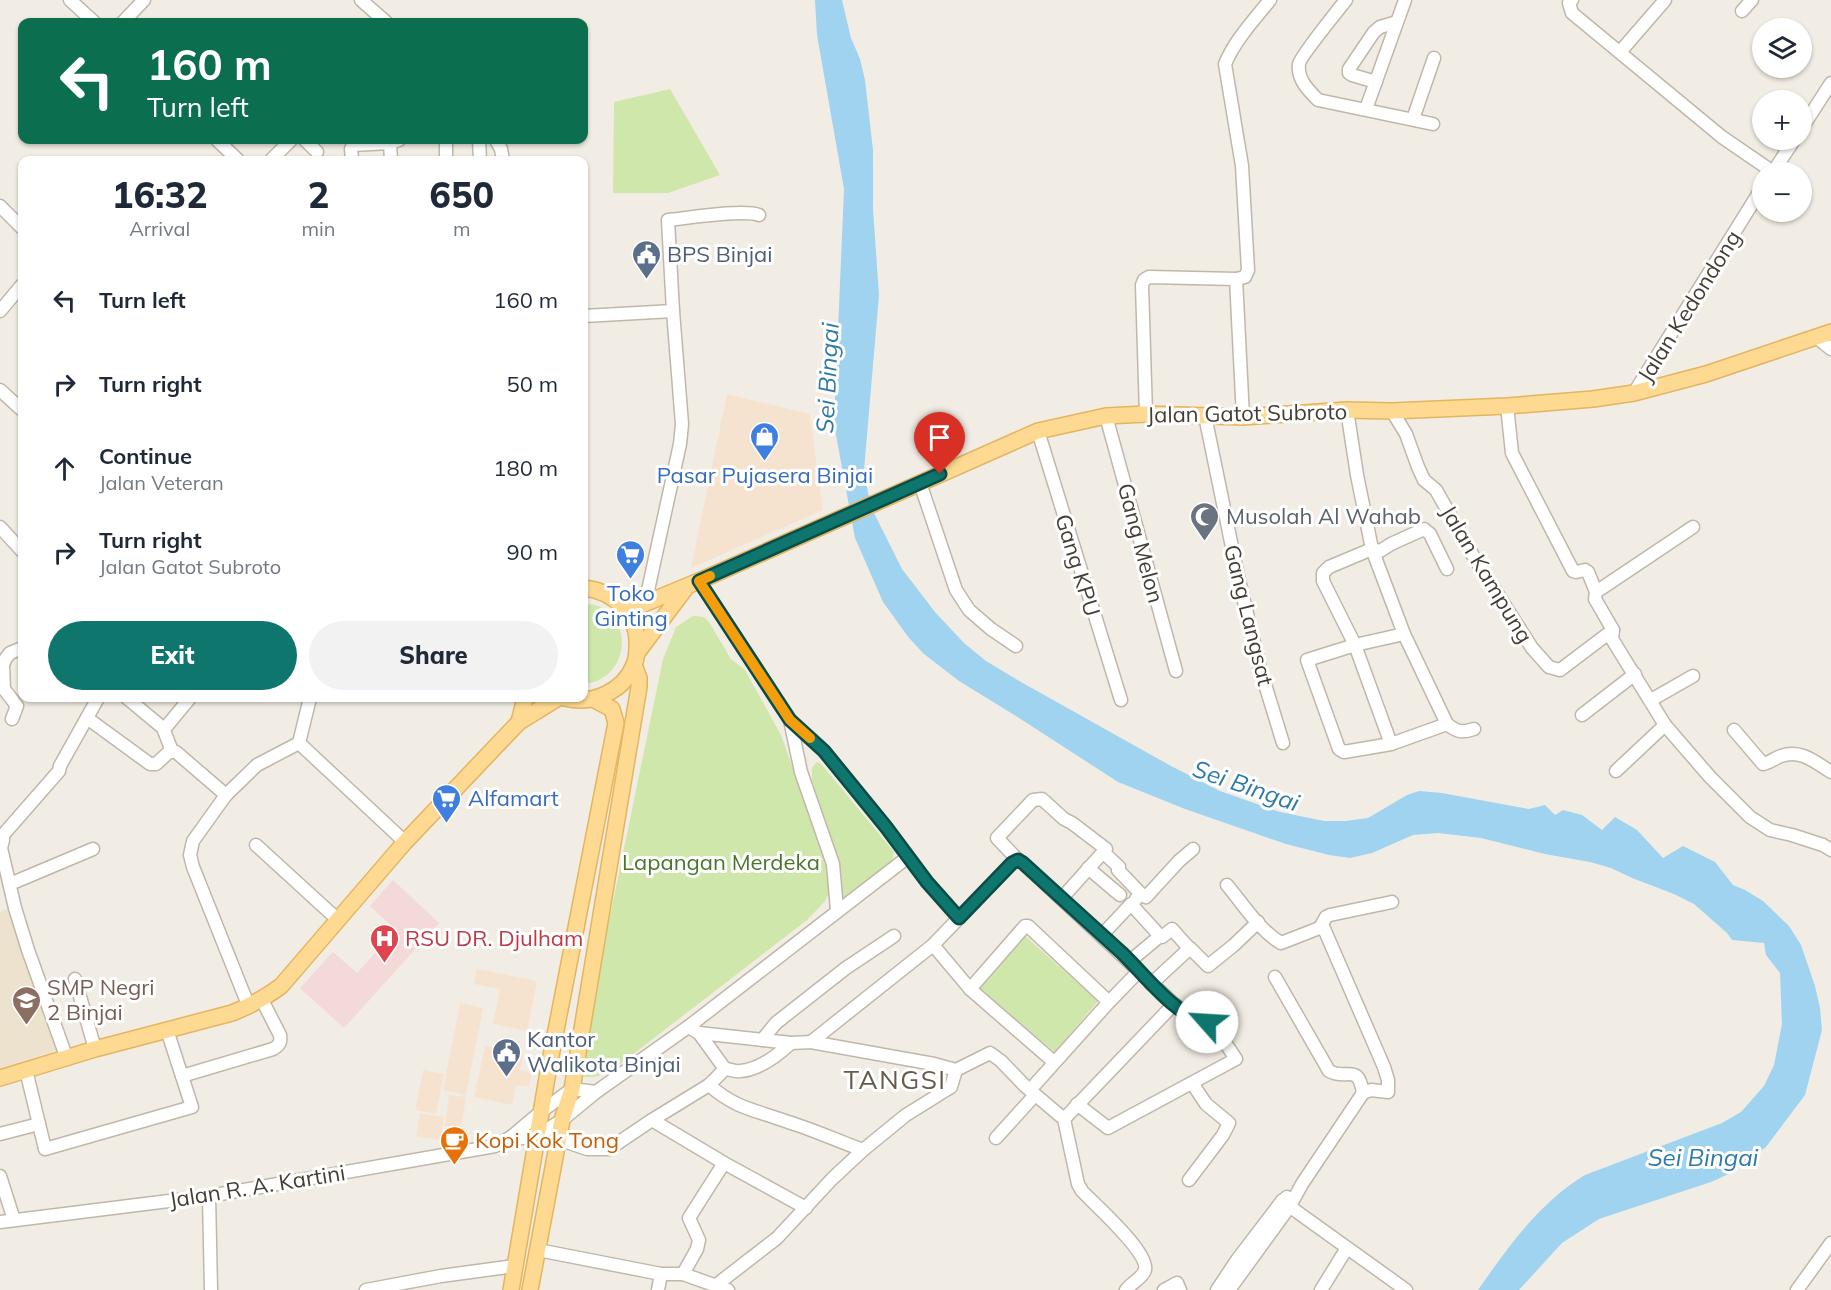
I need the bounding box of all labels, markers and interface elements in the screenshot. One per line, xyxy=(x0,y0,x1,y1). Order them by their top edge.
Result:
map controls xyxy=(1752,18,1812,222)
button: layers xyxy=(1752,18,1812,78)
text: 160 m xyxy=(147,38,272,91)
icon: left xyxy=(48,42,126,120)
text: Turn left xyxy=(147,90,249,124)
button: + xyxy=(1752,90,1812,150)
button: − xyxy=(1752,162,1812,222)
text: 16:32 xyxy=(112,172,208,217)
text: 2 xyxy=(308,172,329,217)
text: 650 xyxy=(429,172,494,217)
text: Arrival xyxy=(129,216,190,241)
text: min xyxy=(301,216,336,241)
text: m xyxy=(453,216,471,241)
street label: Jalan Kedondong xyxy=(1631,225,1747,387)
public building icon: BPS Binjai xyxy=(630,238,662,280)
place label: BPS Binjai xyxy=(667,240,773,268)
icon: left xyxy=(48,284,81,317)
text: Turn left xyxy=(99,286,186,314)
text: 160 m xyxy=(493,286,558,314)
water label: Sei Bingai xyxy=(809,322,845,434)
icon: right xyxy=(48,368,81,401)
text: Turn right xyxy=(99,370,202,398)
text: 50 m xyxy=(507,370,558,398)
street label: Jalan Gatot Subroto xyxy=(1147,397,1347,429)
pin xyxy=(914,412,965,474)
shop icon: Pasar Pujasera Binjai xyxy=(749,420,781,462)
icon: arrive xyxy=(923,421,956,454)
text: Continue xyxy=(99,442,192,470)
icon: ahead xyxy=(48,452,81,485)
text: 180 m xyxy=(493,454,558,482)
place label: Pasar Pujasera Binjai xyxy=(657,461,873,489)
text: Jalan Veteran xyxy=(99,470,224,495)
street label: Gang Melon xyxy=(1112,480,1170,606)
mosque icon: Musolah Al Wahab xyxy=(1189,500,1221,542)
street label: Jalan Kampung xyxy=(1435,500,1539,648)
place label: Musolah Al Wahab xyxy=(1226,502,1421,530)
street label: Gang KPU xyxy=(1049,510,1107,620)
text: Turn right xyxy=(99,526,202,554)
icon: right xyxy=(48,536,81,569)
text: 90 m xyxy=(507,538,558,566)
supermarket icon: Toko Ginting xyxy=(615,538,647,580)
street label: Gang Langsat xyxy=(1218,542,1280,689)
text: Jalan Gatot Subroto xyxy=(99,554,281,579)
place label: Toko Ginting xyxy=(594,579,668,632)
button: Exit xyxy=(48,621,297,690)
button: Share xyxy=(309,621,558,690)
water label: Sei Bingai xyxy=(1189,753,1304,817)
supermarket icon: Alfamart xyxy=(431,782,463,824)
place label: Alfamart xyxy=(468,784,559,812)
park label: Lapangan Merdeka xyxy=(622,848,820,876)
hospital icon: RSU DR. Djulham xyxy=(368,922,400,964)
place label: RSU DR. Djulham xyxy=(405,924,583,952)
place label: SMP Negri 2 Binjai xyxy=(47,973,155,1026)
school or university icon: SMP Negri 2 Binjai xyxy=(10,984,42,1026)
position arrow xyxy=(1175,990,1239,1054)
place label: Kantor Walikota Binjai xyxy=(527,1025,681,1078)
public building icon: Kantor Walikota Binjai xyxy=(490,1036,522,1078)
district label: TANGSI xyxy=(843,1063,947,1096)
cafe icon: Kopi Kok Tong xyxy=(438,1124,470,1166)
place label: Kopi Kok Tong xyxy=(475,1126,619,1154)
water label: Sei Bingai xyxy=(1648,1142,1759,1172)
street label: Jalan R. A. Kartini xyxy=(167,1158,347,1214)

